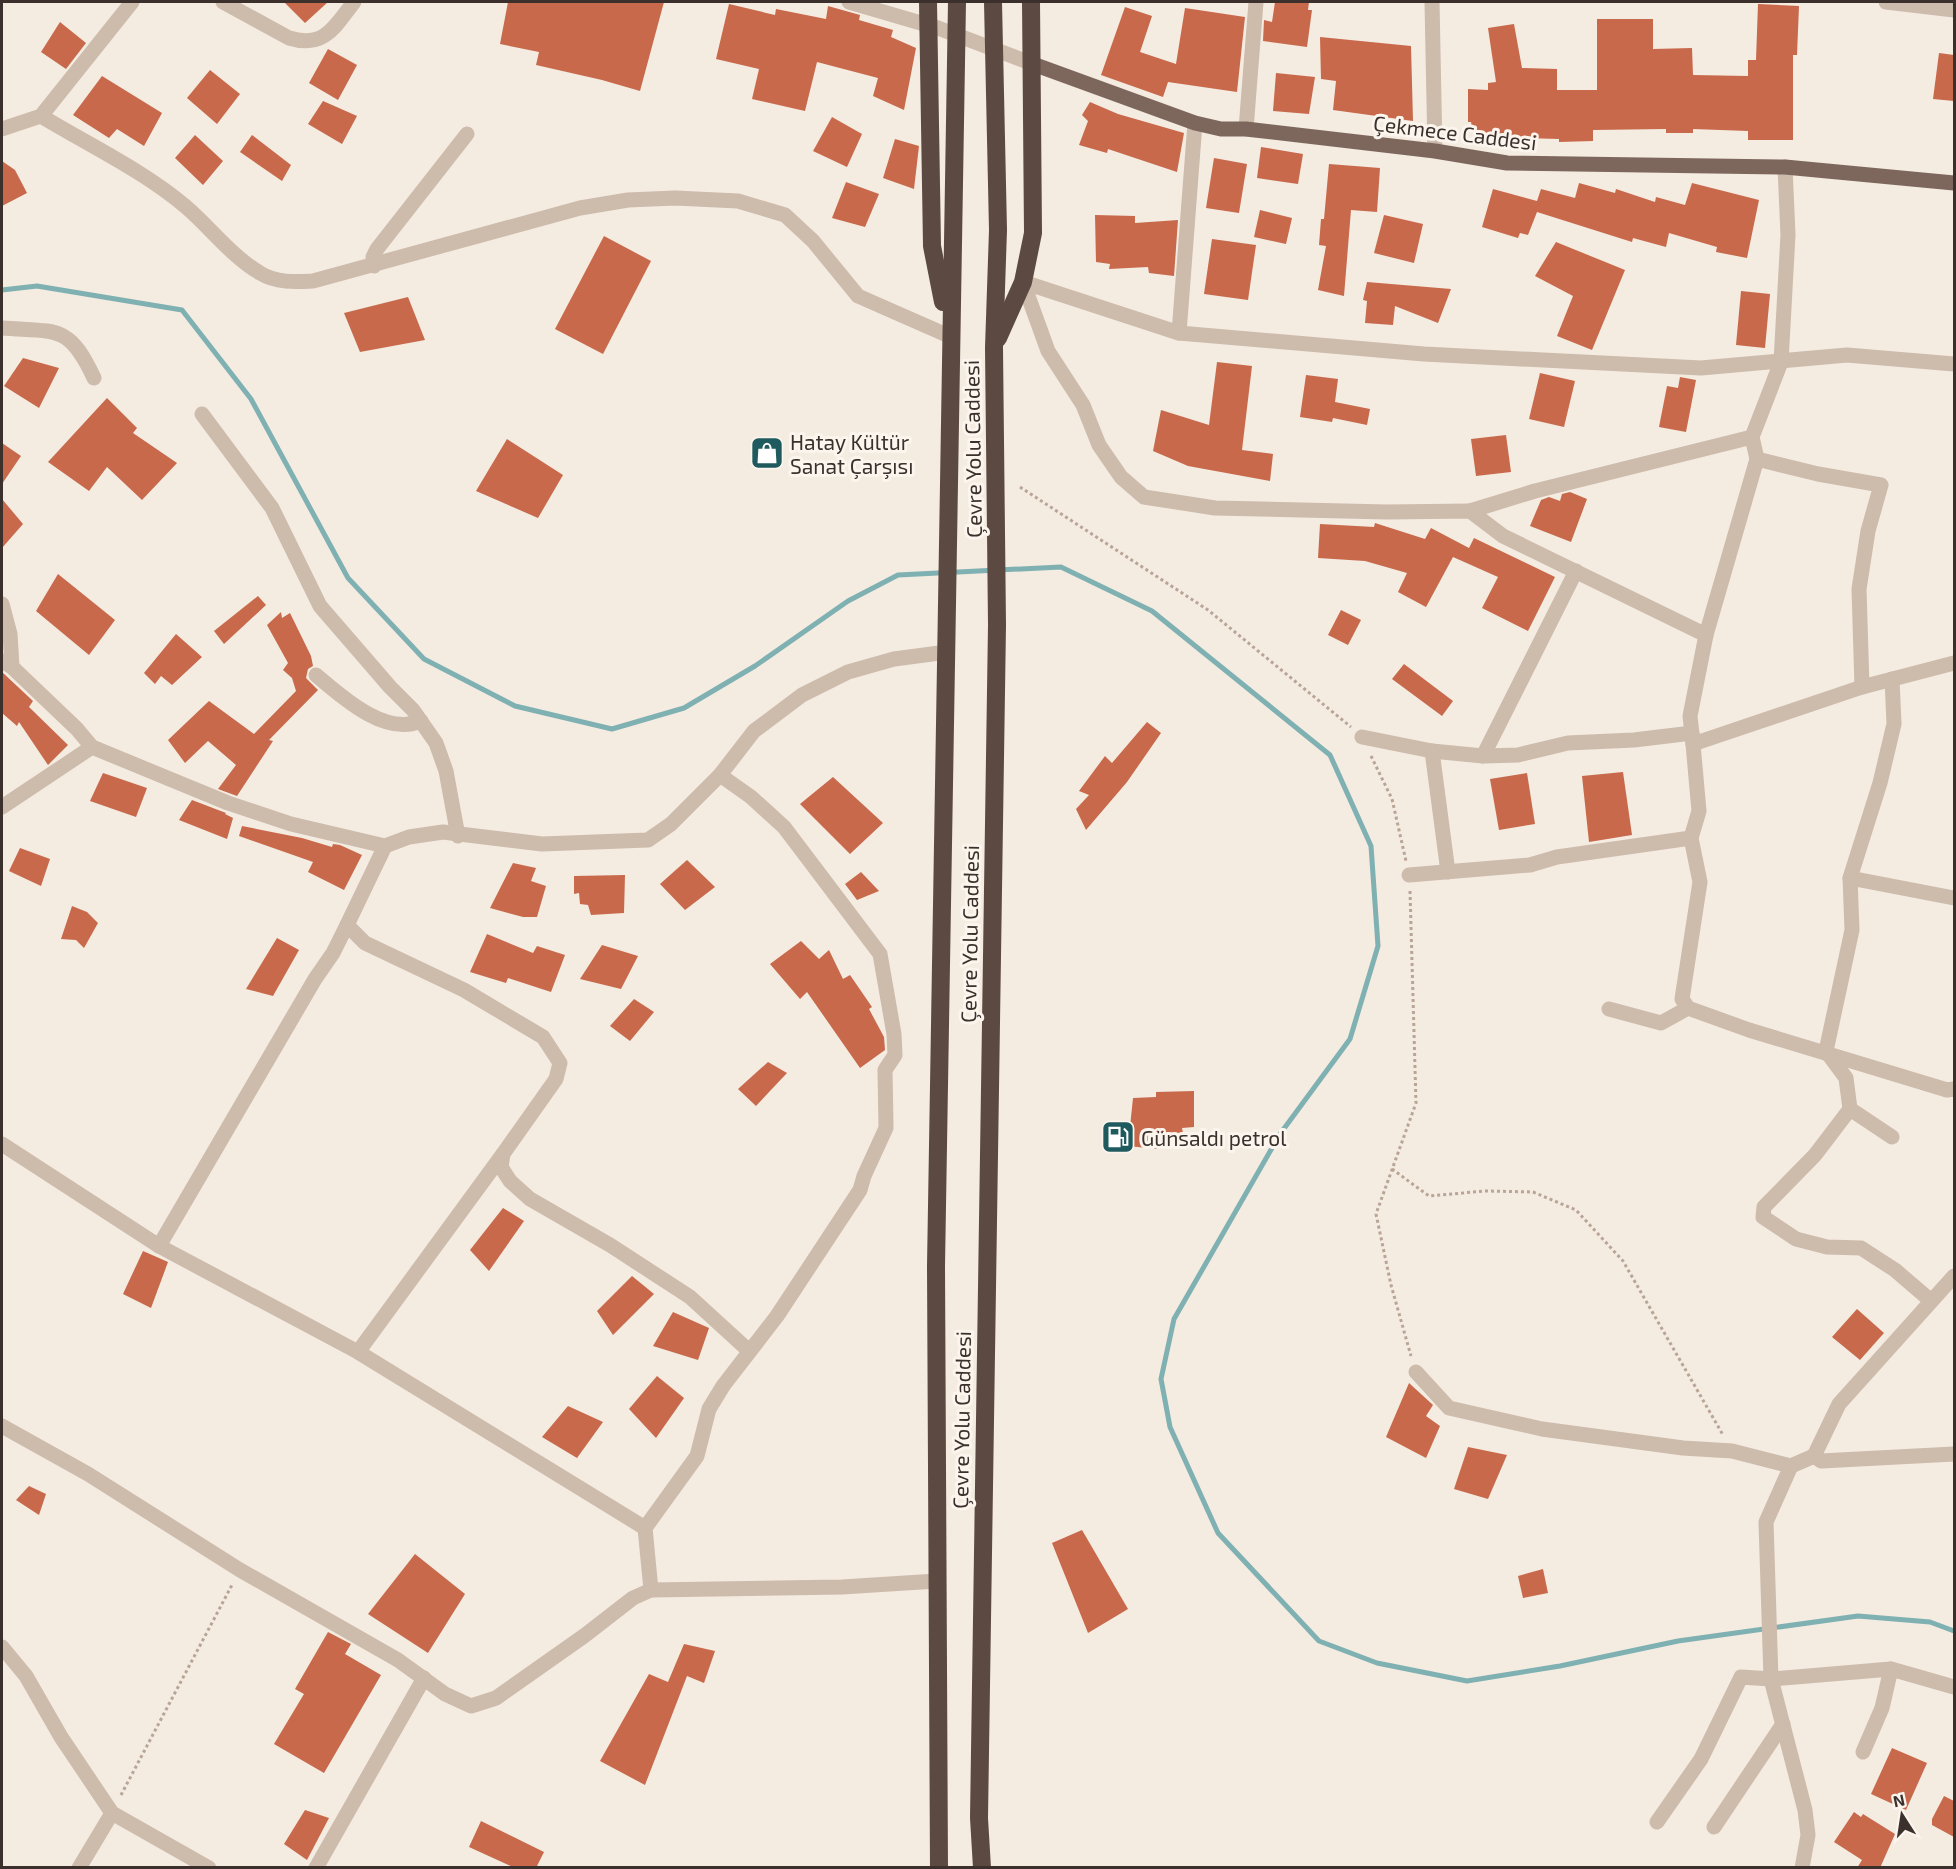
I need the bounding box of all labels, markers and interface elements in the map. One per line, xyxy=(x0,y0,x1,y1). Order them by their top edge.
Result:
street label: Çekmece Caddesi xyxy=(1372,110,1538,156)
street label: Çevre Yolu Caddesi xyxy=(958,360,988,538)
place label: Hatay Kültür Sanat Çarşısı xyxy=(790,429,913,480)
shop icon: Hatay Kültür Sanat Çarşısı xyxy=(749,435,785,471)
street label: Çevre Yolu Caddesi xyxy=(955,845,985,1023)
fuel station icon: Günsaldı petrol xyxy=(1100,1119,1136,1155)
place label: Günsaldı petrol xyxy=(1141,1125,1287,1150)
street label: Çevre Yolu Caddesi xyxy=(947,1331,977,1509)
north arrow xyxy=(1872,1785,1932,1845)
text: N xyxy=(1891,1789,1906,1810)

